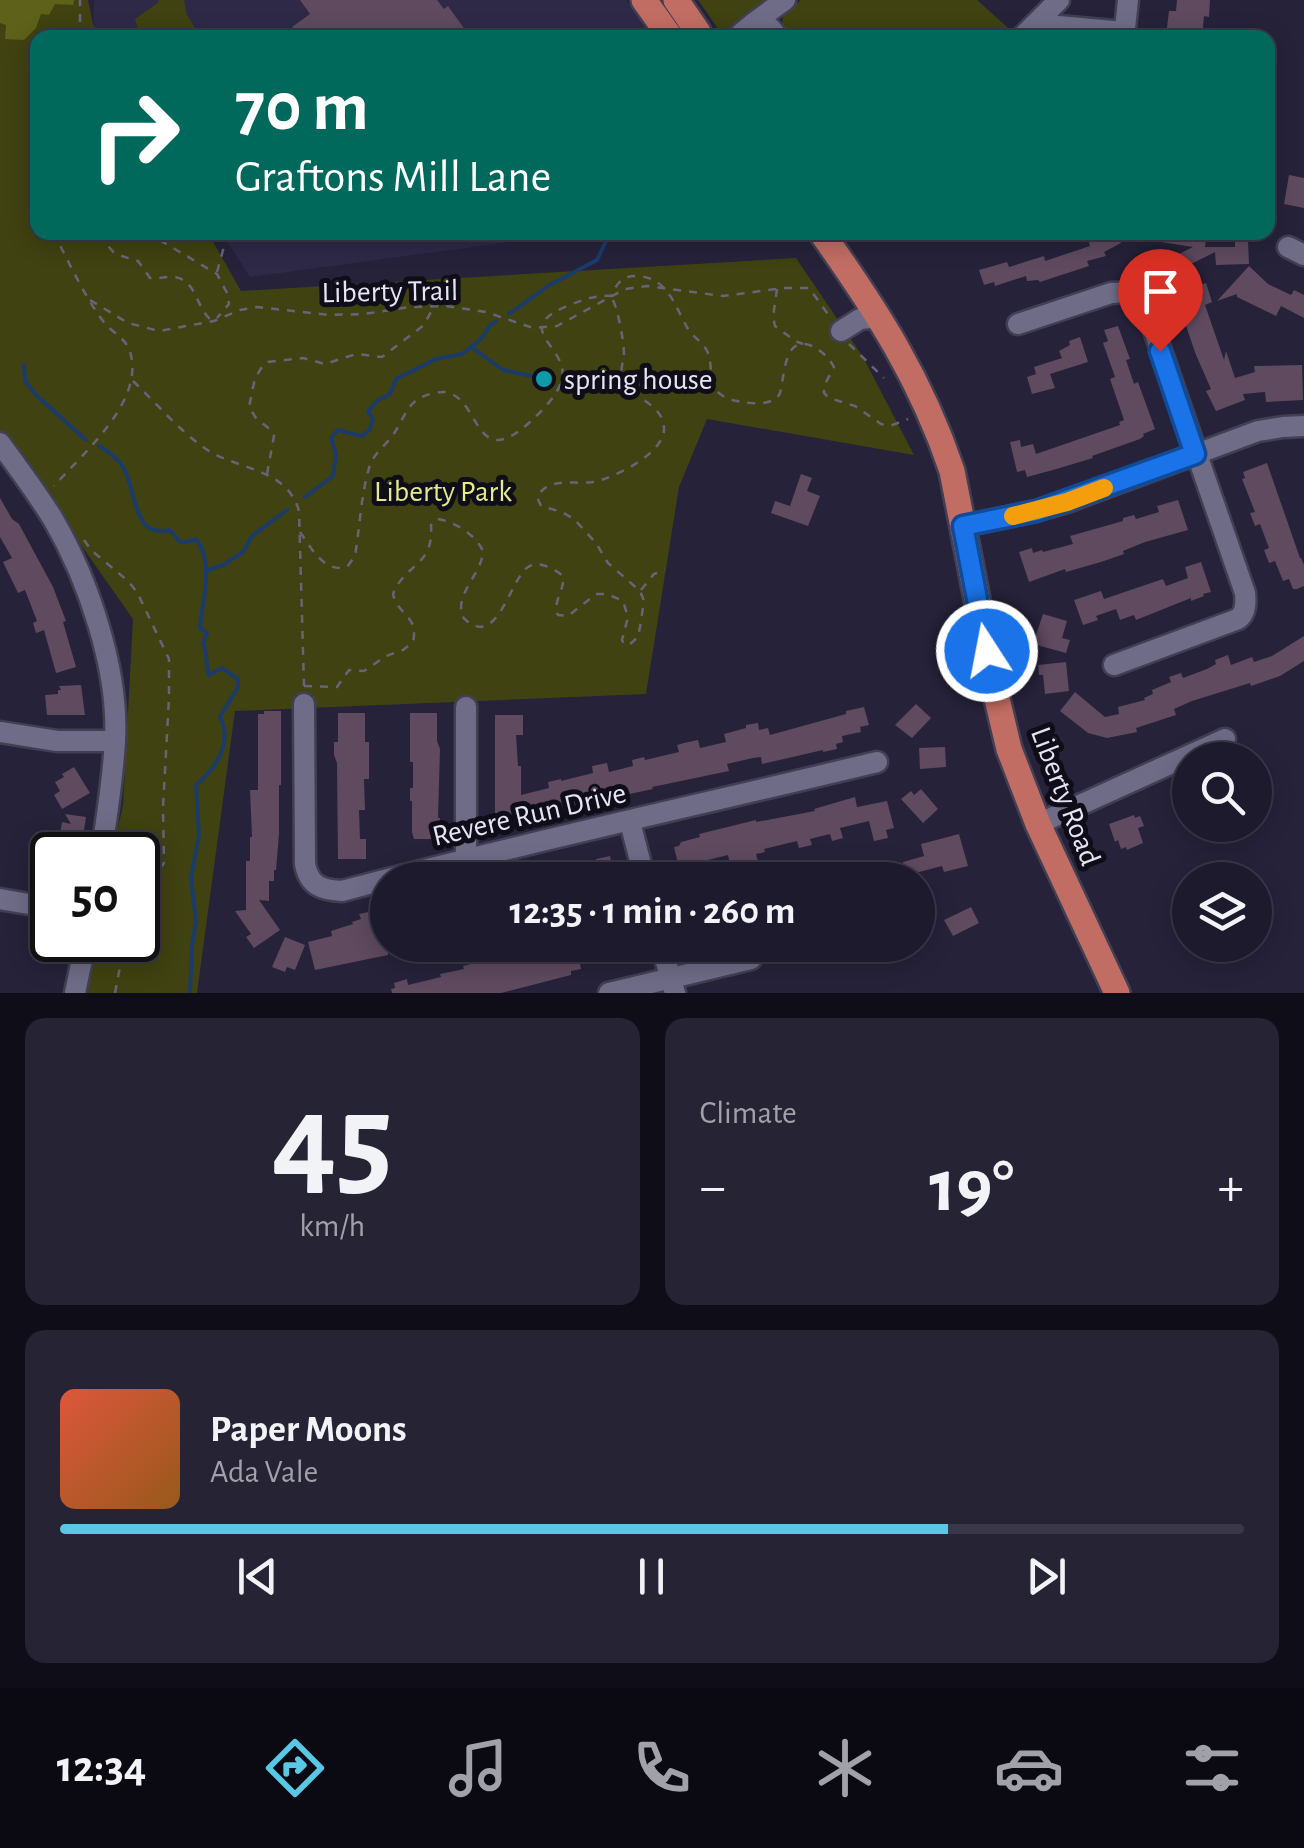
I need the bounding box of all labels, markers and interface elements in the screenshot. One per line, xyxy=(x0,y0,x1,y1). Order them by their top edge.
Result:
icon: right xyxy=(70,70,200,200)
text: 70 m xyxy=(235,73,369,143)
text: Graftons Mill Lane xyxy=(235,155,551,200)
pin xyxy=(1118,249,1203,352)
icon: arrive xyxy=(1133,264,1188,319)
street label: Liberty Trail xyxy=(321,276,459,308)
place label: spring house xyxy=(564,365,713,395)
marker: spring house xyxy=(533,368,555,390)
park label: Liberty Park xyxy=(374,477,512,507)
position arrow xyxy=(935,599,1039,703)
street label: Liberty Road xyxy=(1025,723,1105,870)
map controls xyxy=(1172,742,1272,962)
button: search xyxy=(1172,742,1272,842)
street label: Revere Run Drive xyxy=(429,778,629,852)
speed limit sign: 50 xyxy=(30,832,160,962)
button: layers xyxy=(1172,862,1272,962)
text: 12:35 · 1 min · 260 m xyxy=(510,893,796,931)
text: 45 xyxy=(271,1077,393,1207)
text: Climate xyxy=(700,1097,797,1129)
text: 19° xyxy=(929,1150,1014,1225)
text: − xyxy=(700,1160,726,1215)
text: + xyxy=(1218,1160,1244,1215)
text: km/h xyxy=(299,1210,365,1242)
text: Paper Moons xyxy=(210,1411,407,1449)
text: Ada Vale xyxy=(210,1456,318,1488)
icon: previous xyxy=(230,1549,285,1604)
icon: pause xyxy=(624,1549,679,1604)
icon: next xyxy=(1019,1549,1074,1604)
icon: directions xyxy=(260,1733,330,1803)
icon: music xyxy=(443,1733,513,1803)
icon: phone xyxy=(627,1733,697,1803)
icon: climate xyxy=(810,1733,880,1803)
icon: car xyxy=(994,1733,1064,1803)
icon: filters xyxy=(1177,1733,1247,1803)
text: 12:34 xyxy=(57,1745,146,1790)

